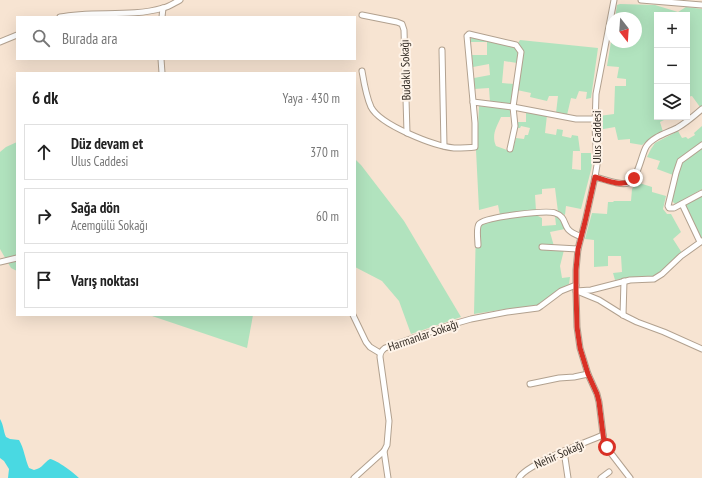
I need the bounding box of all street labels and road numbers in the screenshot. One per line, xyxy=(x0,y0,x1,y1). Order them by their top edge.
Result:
street label: Budaklı Sokağı xyxy=(396,39,414,101)
street label: Ulus Caddesi xyxy=(589,110,604,164)
street label: Harmanlar Sokağı xyxy=(386,316,460,354)
street label: Nehir Sokağı xyxy=(532,436,586,472)

